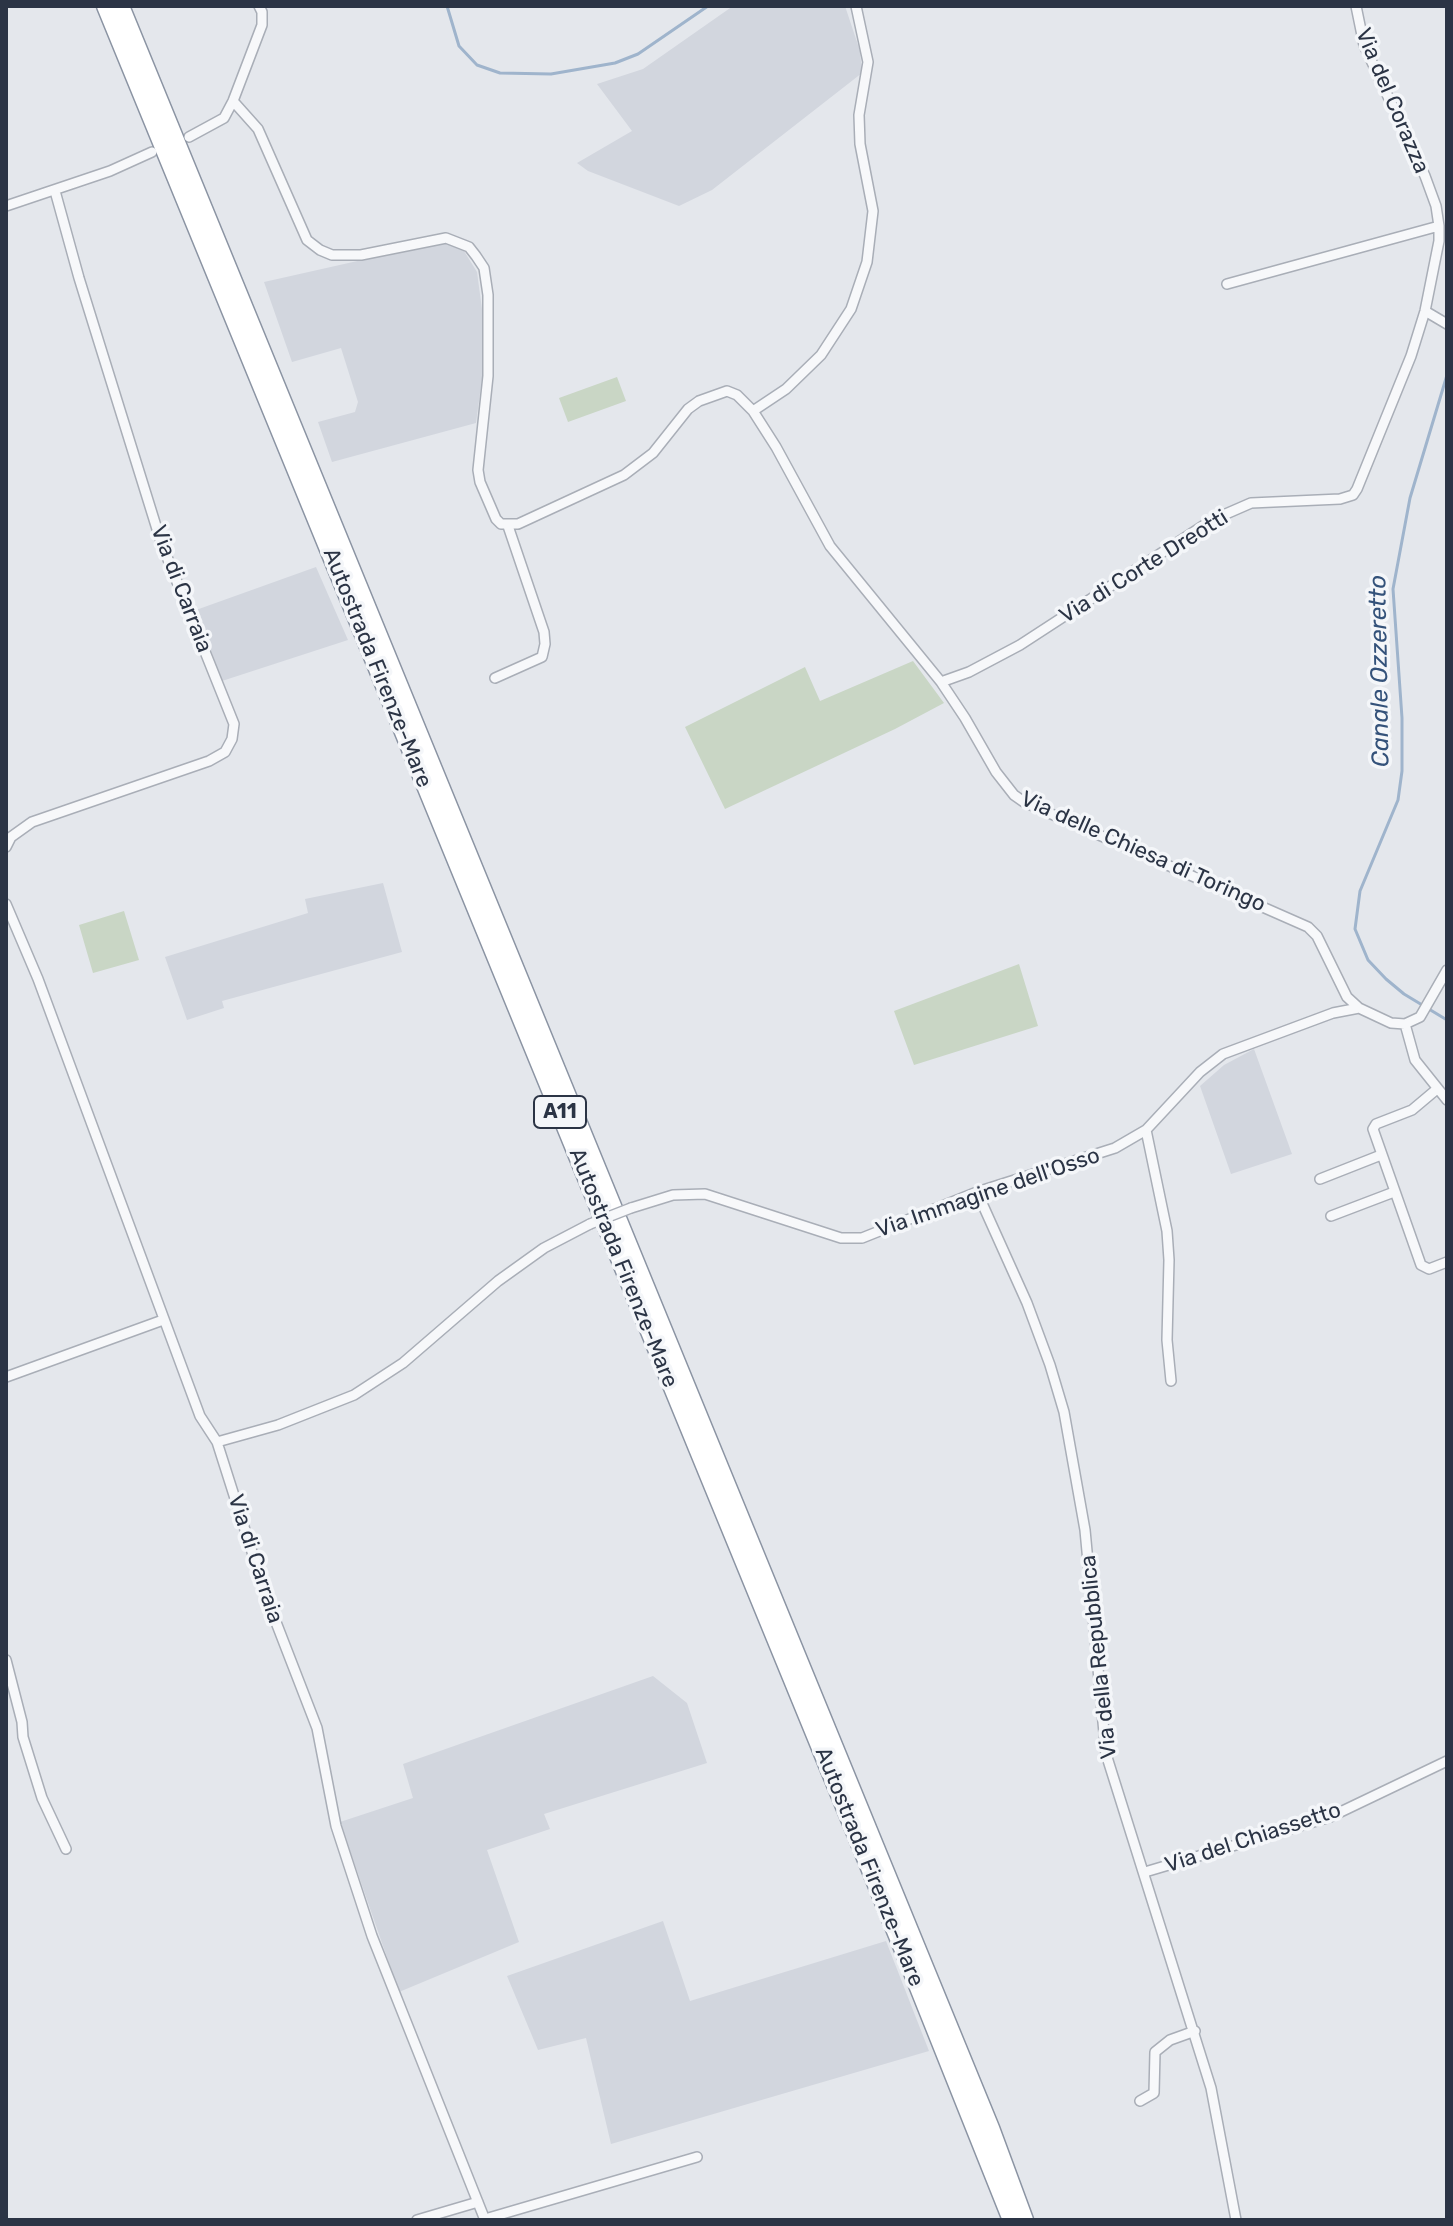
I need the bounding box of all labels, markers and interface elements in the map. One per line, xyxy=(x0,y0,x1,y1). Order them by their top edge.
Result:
street label: Via del Corazza xyxy=(1349,24,1435,178)
street label: Via di Corte Dreotti xyxy=(1055,505,1233,629)
street label: Via di Carraia xyxy=(145,522,217,656)
street label: Autostrada Firenze-Mare xyxy=(317,544,437,792)
water label: Canale Ozzeretto xyxy=(1364,575,1396,767)
street label: Via delle Chiesa di Toringo xyxy=(1016,786,1270,918)
road number: A11 xyxy=(534,1096,586,1128)
street label: Via Immagine dell'Osso xyxy=(873,1142,1103,1244)
street label: Autostrada Firenze-Mare xyxy=(563,1144,683,1392)
street label: Via di Carraia xyxy=(222,1491,288,1627)
street label: Via della Repubblica xyxy=(1075,1554,1123,1760)
street label: Autostrada Firenze-Mare xyxy=(809,1743,929,1991)
street label: Via del Chiassetto xyxy=(1162,1797,1344,1879)

